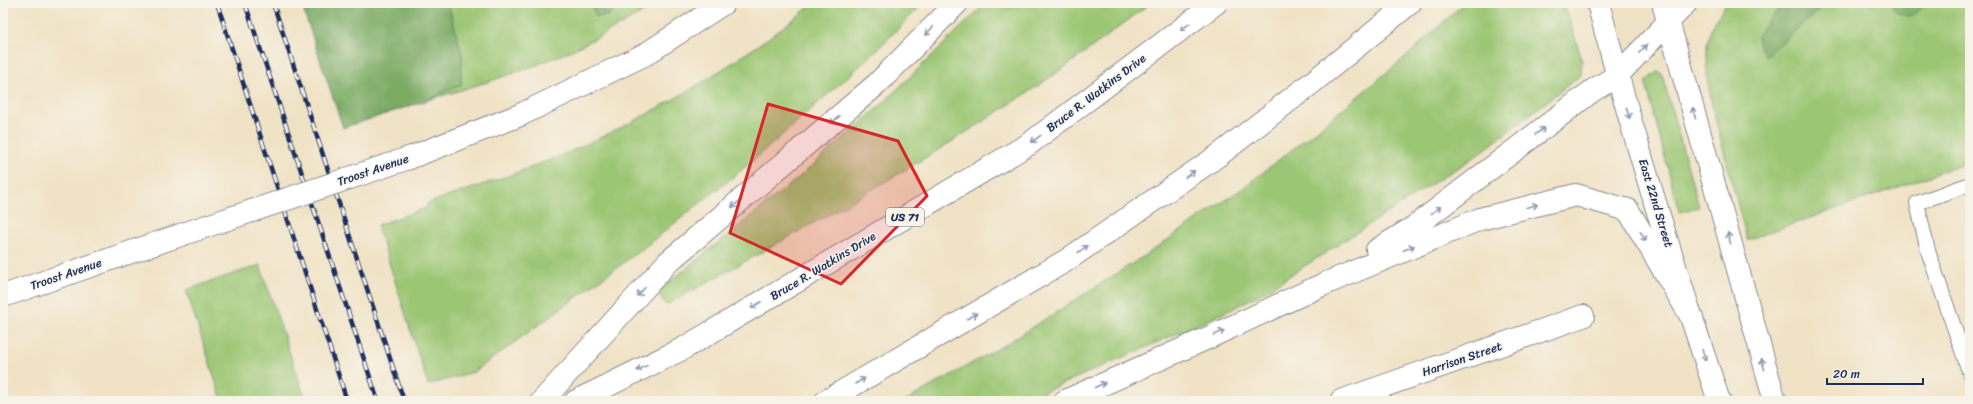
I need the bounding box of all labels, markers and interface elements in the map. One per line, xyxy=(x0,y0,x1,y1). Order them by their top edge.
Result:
one-way arrow xyxy=(1179,22,1190,31)
one-way arrow xyxy=(924,26,934,36)
one-way arrow xyxy=(1638,44,1647,54)
street label: Bruce R. Watkins Drive xyxy=(1041,48,1151,138)
one-way arrow xyxy=(1625,106,1632,119)
one-way arrow xyxy=(1690,107,1697,120)
one-way arrow xyxy=(830,116,840,125)
one-way arrow xyxy=(1534,127,1545,135)
one-way arrow xyxy=(1031,135,1042,143)
street label: Troost Avenue xyxy=(334,147,412,193)
street label: East 22nd Street xyxy=(1632,156,1680,250)
one-way arrow xyxy=(1184,170,1195,178)
one-way arrow xyxy=(731,200,741,209)
one-way arrow xyxy=(1525,202,1538,209)
one-way arrow xyxy=(1431,206,1442,214)
road number: US 71 xyxy=(886,208,924,226)
street label: Bruce R. Watkins Drive xyxy=(766,225,881,307)
one-way arrow xyxy=(1640,230,1648,242)
one-way arrow xyxy=(1725,232,1732,245)
one-way arrow xyxy=(1403,244,1415,252)
one-way arrow xyxy=(1078,245,1089,253)
street label: Troost Avenue xyxy=(27,251,105,297)
one-way arrow xyxy=(636,287,645,298)
one-way arrow xyxy=(750,302,762,310)
one-way arrow xyxy=(966,311,978,319)
one-way arrow xyxy=(1213,329,1225,336)
street label: Harrison Street xyxy=(1419,335,1505,383)
one-way arrow xyxy=(1701,349,1708,362)
one-way arrow xyxy=(1759,358,1766,371)
scale bar xyxy=(1827,360,1923,386)
text: 20 m xyxy=(1833,363,1860,385)
one-way arrow xyxy=(637,365,649,372)
one-way arrow xyxy=(854,377,866,385)
one-way arrow xyxy=(1094,381,1106,389)

